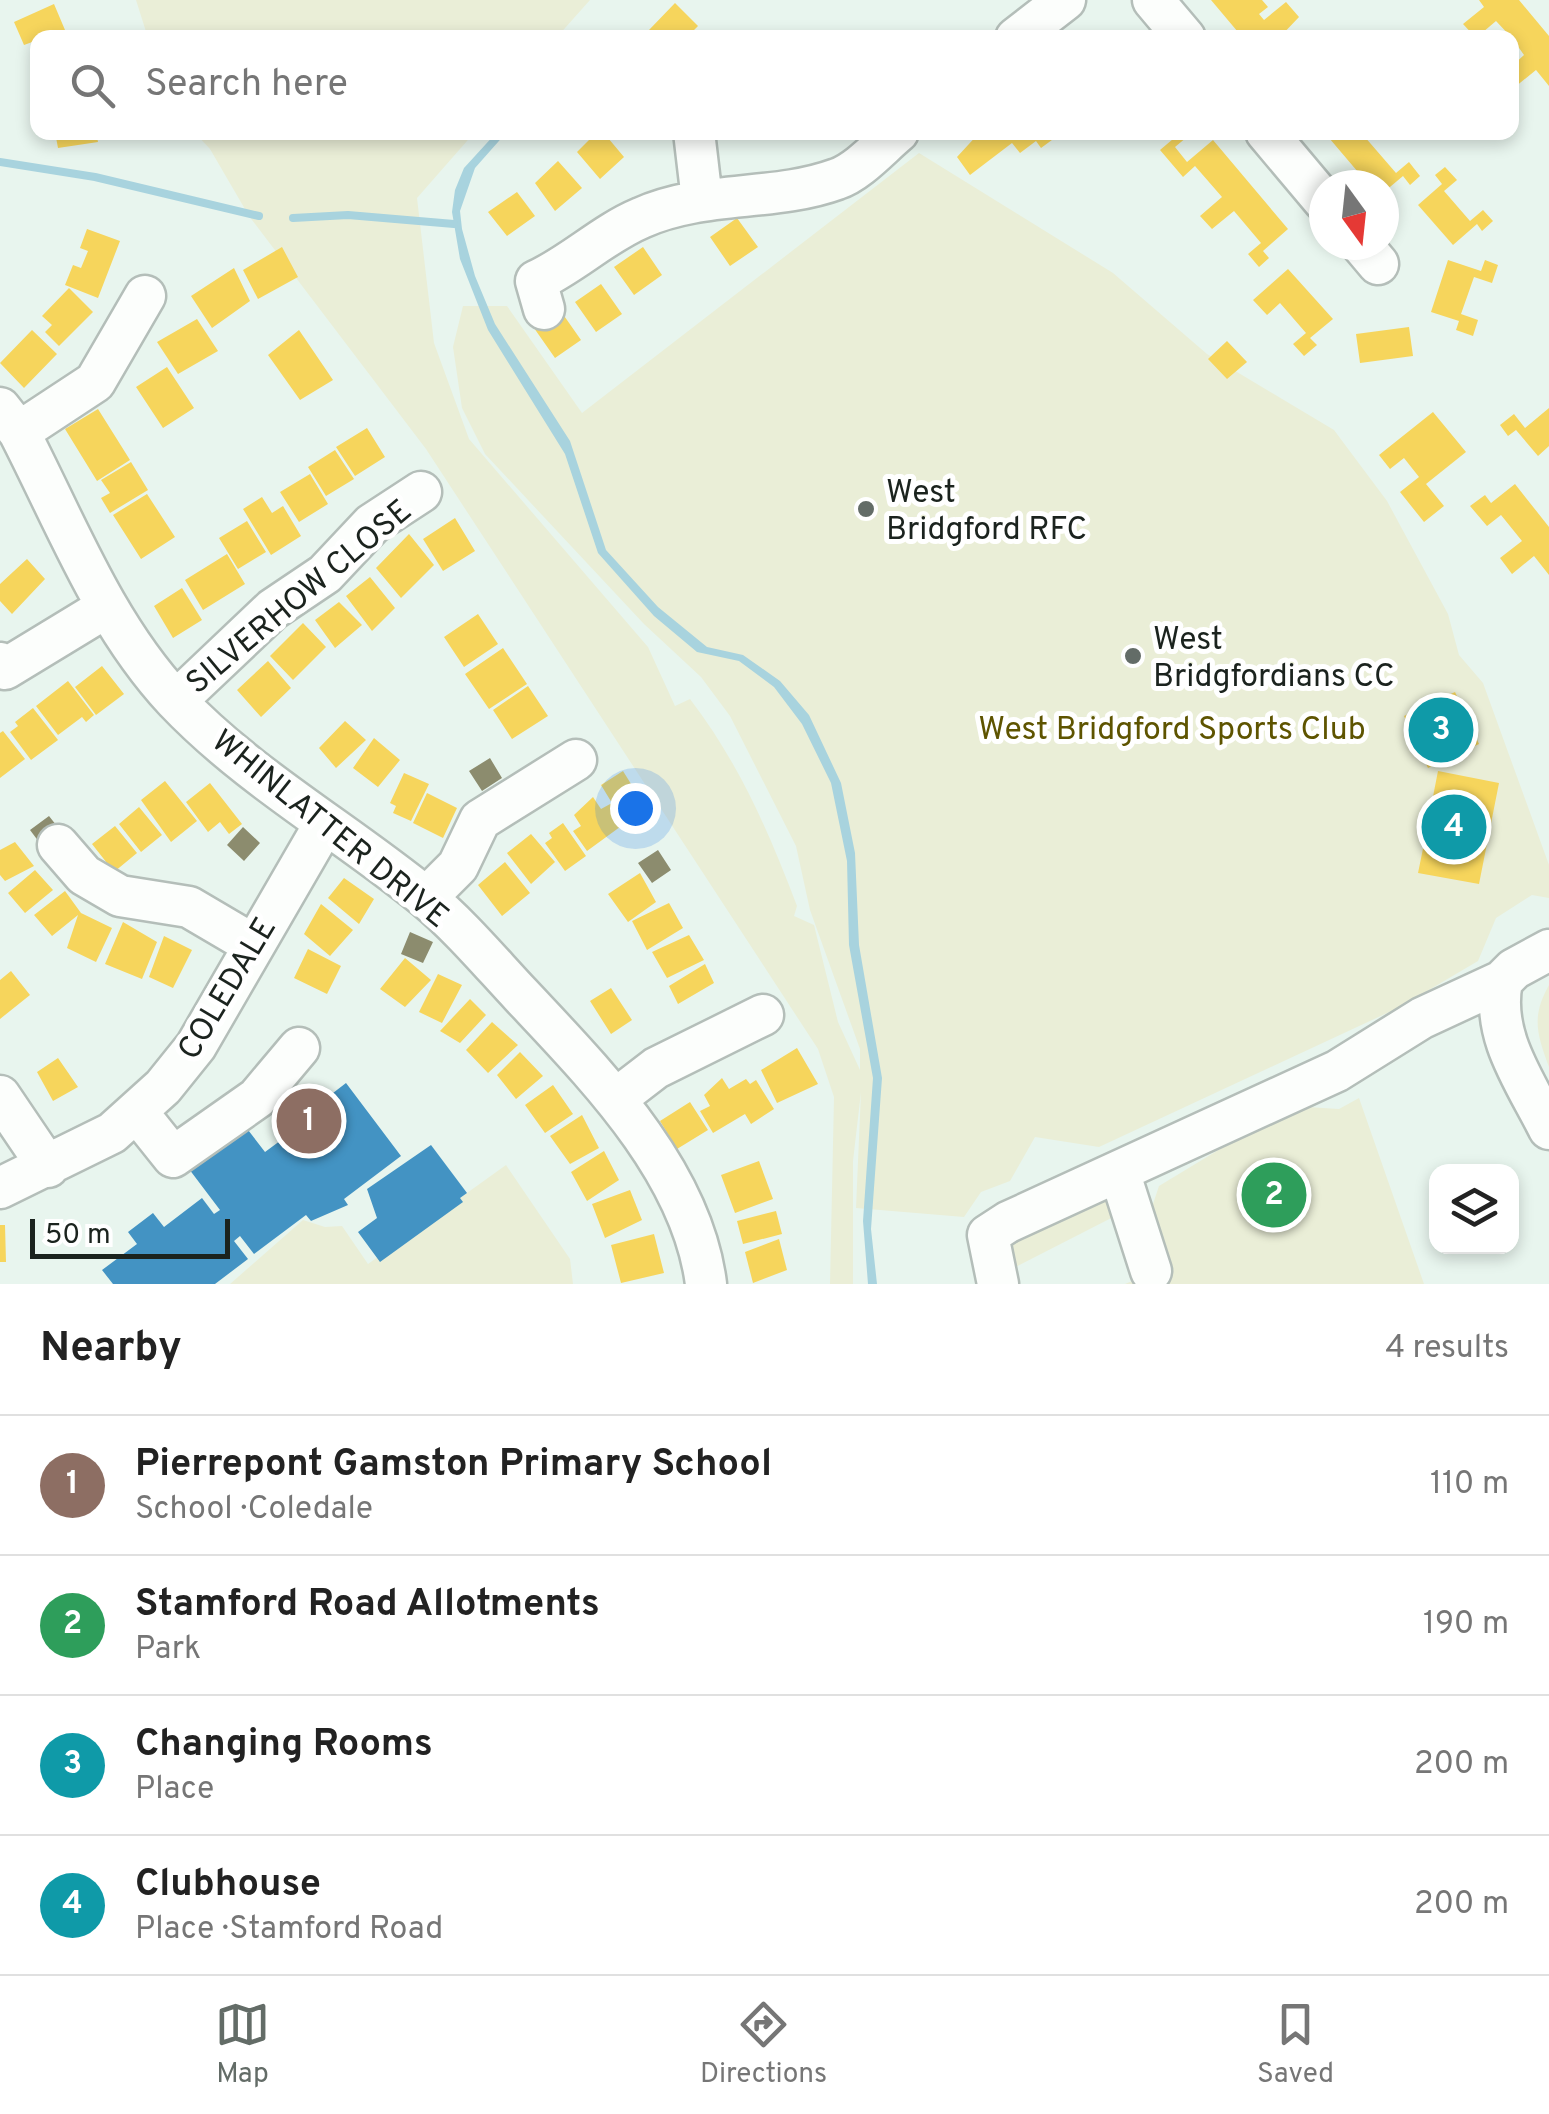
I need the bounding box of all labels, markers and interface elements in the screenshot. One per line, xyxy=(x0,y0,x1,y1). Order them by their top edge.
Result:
search box xyxy=(30,30,1519,140)
icon: search xyxy=(65,58,120,113)
text: Search here xyxy=(145,61,348,110)
north arrow xyxy=(1309,170,1399,260)
place label: West Bridgford RFC xyxy=(886,474,1087,551)
street label: SILVERHOW CLOSE xyxy=(179,492,421,704)
marker: West Bridgford RFC xyxy=(855,498,877,520)
place label: West Bridgfordians CC xyxy=(1153,621,1395,698)
marker: West Bridgfordians CC xyxy=(1122,645,1144,667)
pin: 3 xyxy=(1408,692,1474,768)
park label: West Bridgford Sports Club xyxy=(978,711,1366,751)
street label: WHINLATTER DRIVE xyxy=(203,722,456,938)
your location xyxy=(610,783,661,834)
pin: 4 xyxy=(1422,790,1486,864)
street label: COLEDALE xyxy=(171,911,287,1068)
pin: 1 xyxy=(276,1084,342,1158)
pin: 2 xyxy=(1242,1158,1306,1232)
map controls xyxy=(1429,1164,1519,1254)
button: layers xyxy=(1429,1164,1519,1254)
scale bar xyxy=(30,1214,230,1258)
text: 50 m xyxy=(45,1218,111,1254)
text: Nearby xyxy=(40,1323,182,1376)
text: 4 results xyxy=(1385,1329,1509,1369)
text: Pierrepont Gamston Primary School xyxy=(135,1441,772,1490)
text: 1 xyxy=(66,1465,79,1505)
text: 110 m xyxy=(1430,1465,1509,1505)
text: School · Coledale xyxy=(135,1490,373,1530)
text: Stamford Road Allotments xyxy=(135,1581,600,1630)
text: 2 xyxy=(63,1605,82,1645)
text: 190 m xyxy=(1423,1605,1509,1645)
text: Park xyxy=(135,1630,201,1670)
text: Changing Rooms xyxy=(135,1721,433,1770)
text: 3 xyxy=(63,1745,82,1785)
text: 200 m xyxy=(1414,1745,1509,1785)
text: Place xyxy=(135,1770,214,1810)
text: Clubhouse xyxy=(135,1861,321,1910)
text: 4 xyxy=(62,1885,83,1925)
text: 200 m xyxy=(1414,1885,1509,1925)
text: Place · Stamford Road xyxy=(135,1910,443,1950)
tab: Map xyxy=(215,1997,270,2093)
tab: Directions xyxy=(700,1997,827,2093)
tab: Saved xyxy=(1257,1997,1334,2093)

